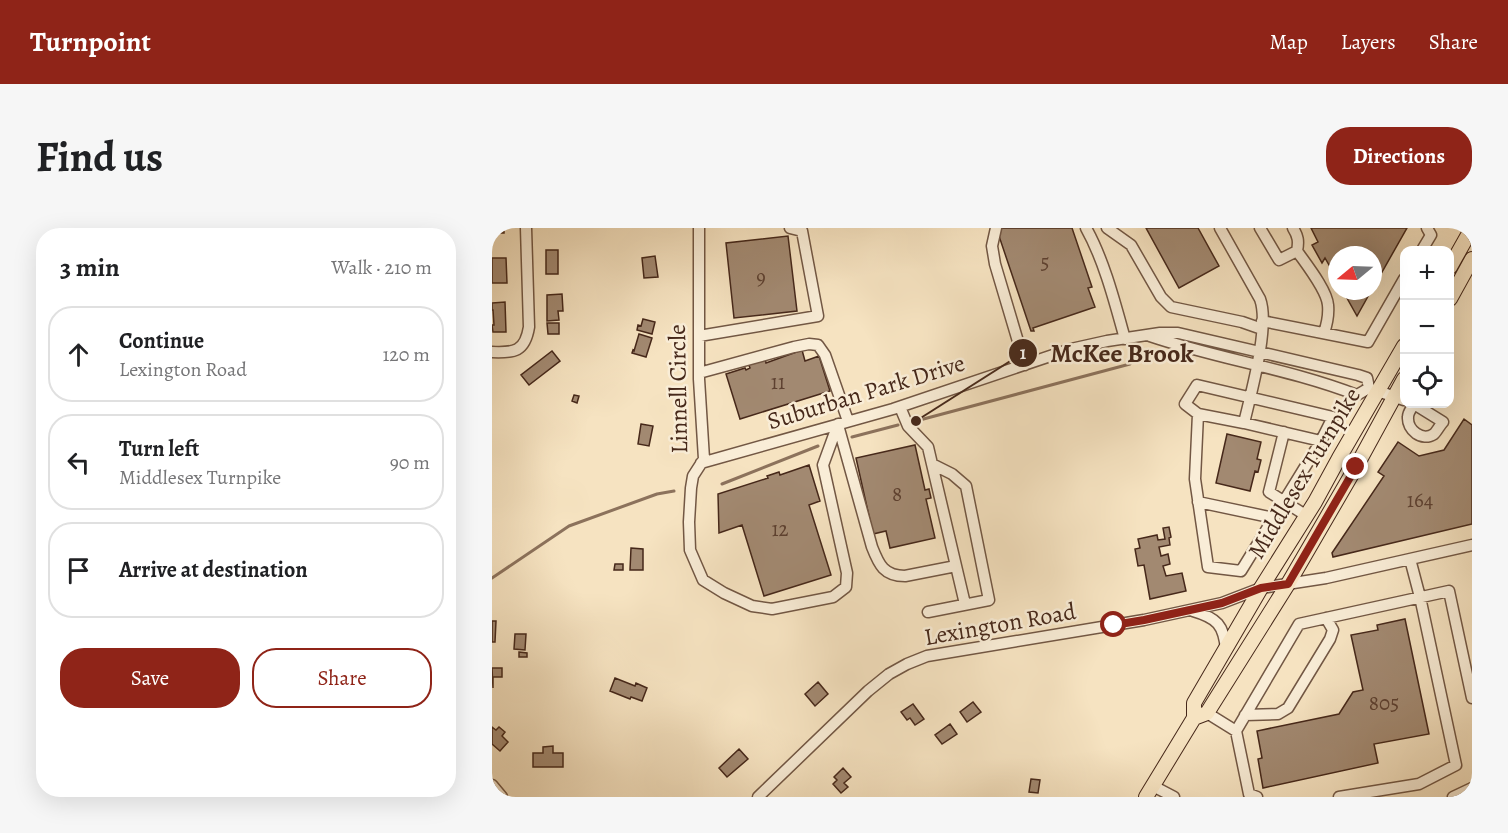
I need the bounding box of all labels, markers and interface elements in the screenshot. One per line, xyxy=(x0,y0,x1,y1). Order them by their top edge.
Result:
text: Turnpoint xyxy=(30,23,151,61)
text: Map xyxy=(1269,28,1308,56)
text: Layers xyxy=(1341,28,1396,56)
text: Share xyxy=(1429,28,1478,56)
button: Directions xyxy=(1326,127,1472,185)
text: Find us xyxy=(36,128,163,185)
north arrow xyxy=(1328,246,1382,300)
map controls xyxy=(1400,246,1454,408)
button: + xyxy=(1400,246,1454,300)
house number: 5 xyxy=(1040,248,1050,276)
text: 3 min xyxy=(60,250,120,285)
text: Walk · 210 m xyxy=(331,254,432,281)
house number: 9 xyxy=(756,263,766,291)
button: − xyxy=(1400,300,1454,354)
street label: Linnell Circle xyxy=(661,324,695,454)
text: Continue xyxy=(119,326,204,356)
callout: McKee Brook xyxy=(1008,331,1206,375)
text: McKee Brook xyxy=(1050,336,1194,371)
icon: ahead xyxy=(62,338,95,371)
text: 120 m xyxy=(382,341,430,368)
text: 1 xyxy=(1020,341,1027,365)
street label: Suburban Park Drive xyxy=(763,347,969,437)
button: locate xyxy=(1400,354,1454,408)
text: Lexington Road xyxy=(119,356,247,383)
house number: 11 xyxy=(771,368,785,396)
street label: Middlesex Turnpike xyxy=(1240,381,1368,565)
text: Turn left xyxy=(119,434,199,464)
icon: left xyxy=(62,446,95,479)
text: 90 m xyxy=(390,449,430,476)
route end xyxy=(1342,453,1368,479)
text: Middlesex Turnpike xyxy=(119,464,281,491)
house number: 8 xyxy=(892,480,902,508)
house number: 164 xyxy=(1407,486,1433,514)
house number: 12 xyxy=(771,515,789,543)
icon: arrive xyxy=(62,554,95,587)
text: Arrive at destination xyxy=(119,555,308,585)
street label: Lexington Road xyxy=(922,595,1078,653)
route start xyxy=(1100,611,1126,637)
button: Save xyxy=(60,648,240,708)
button: Share xyxy=(252,648,432,708)
house number: 805 xyxy=(1369,689,1399,717)

